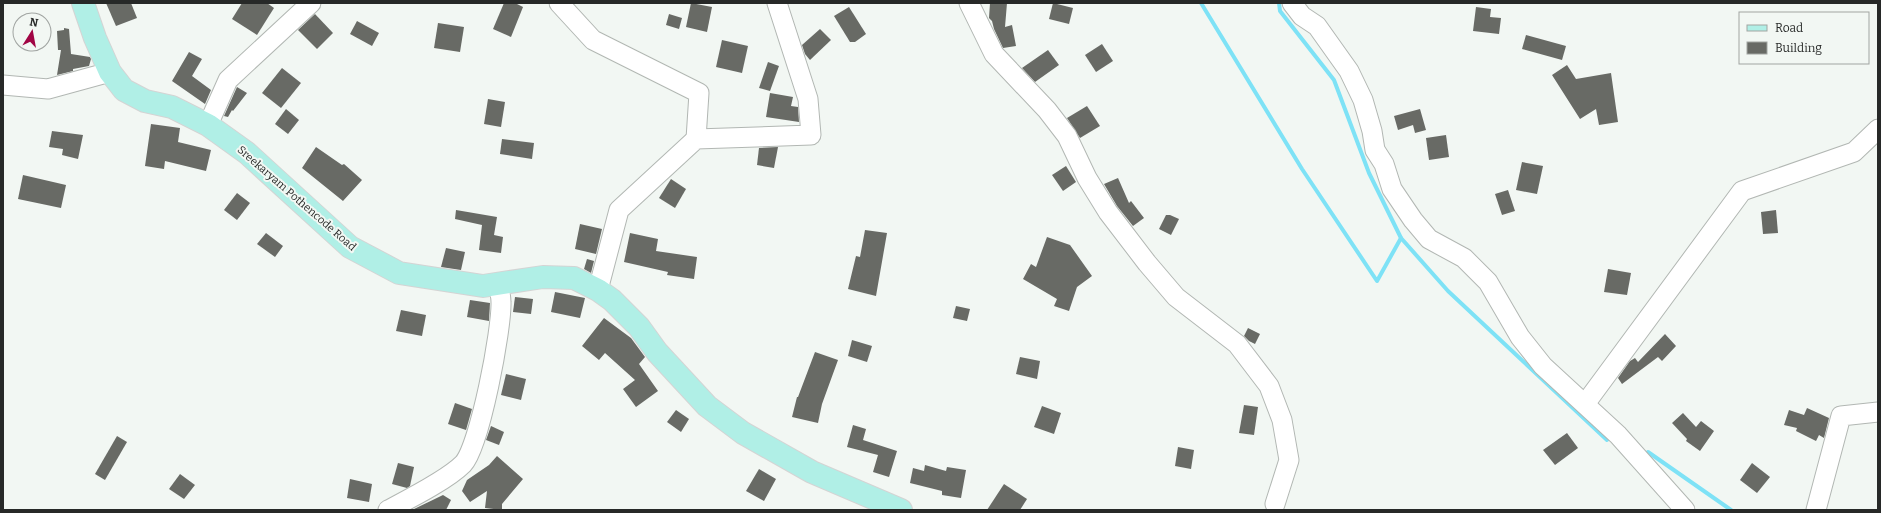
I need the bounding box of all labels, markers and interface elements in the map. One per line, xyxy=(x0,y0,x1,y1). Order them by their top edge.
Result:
north arrow xyxy=(12,12,52,52)
legend xyxy=(1739,12,1869,64)
text: N xyxy=(28,15,40,30)
text: Road xyxy=(1775,21,1803,35)
text: Building xyxy=(1775,41,1822,55)
street label: Sreekaryam Pothencode Road xyxy=(235,143,359,254)

